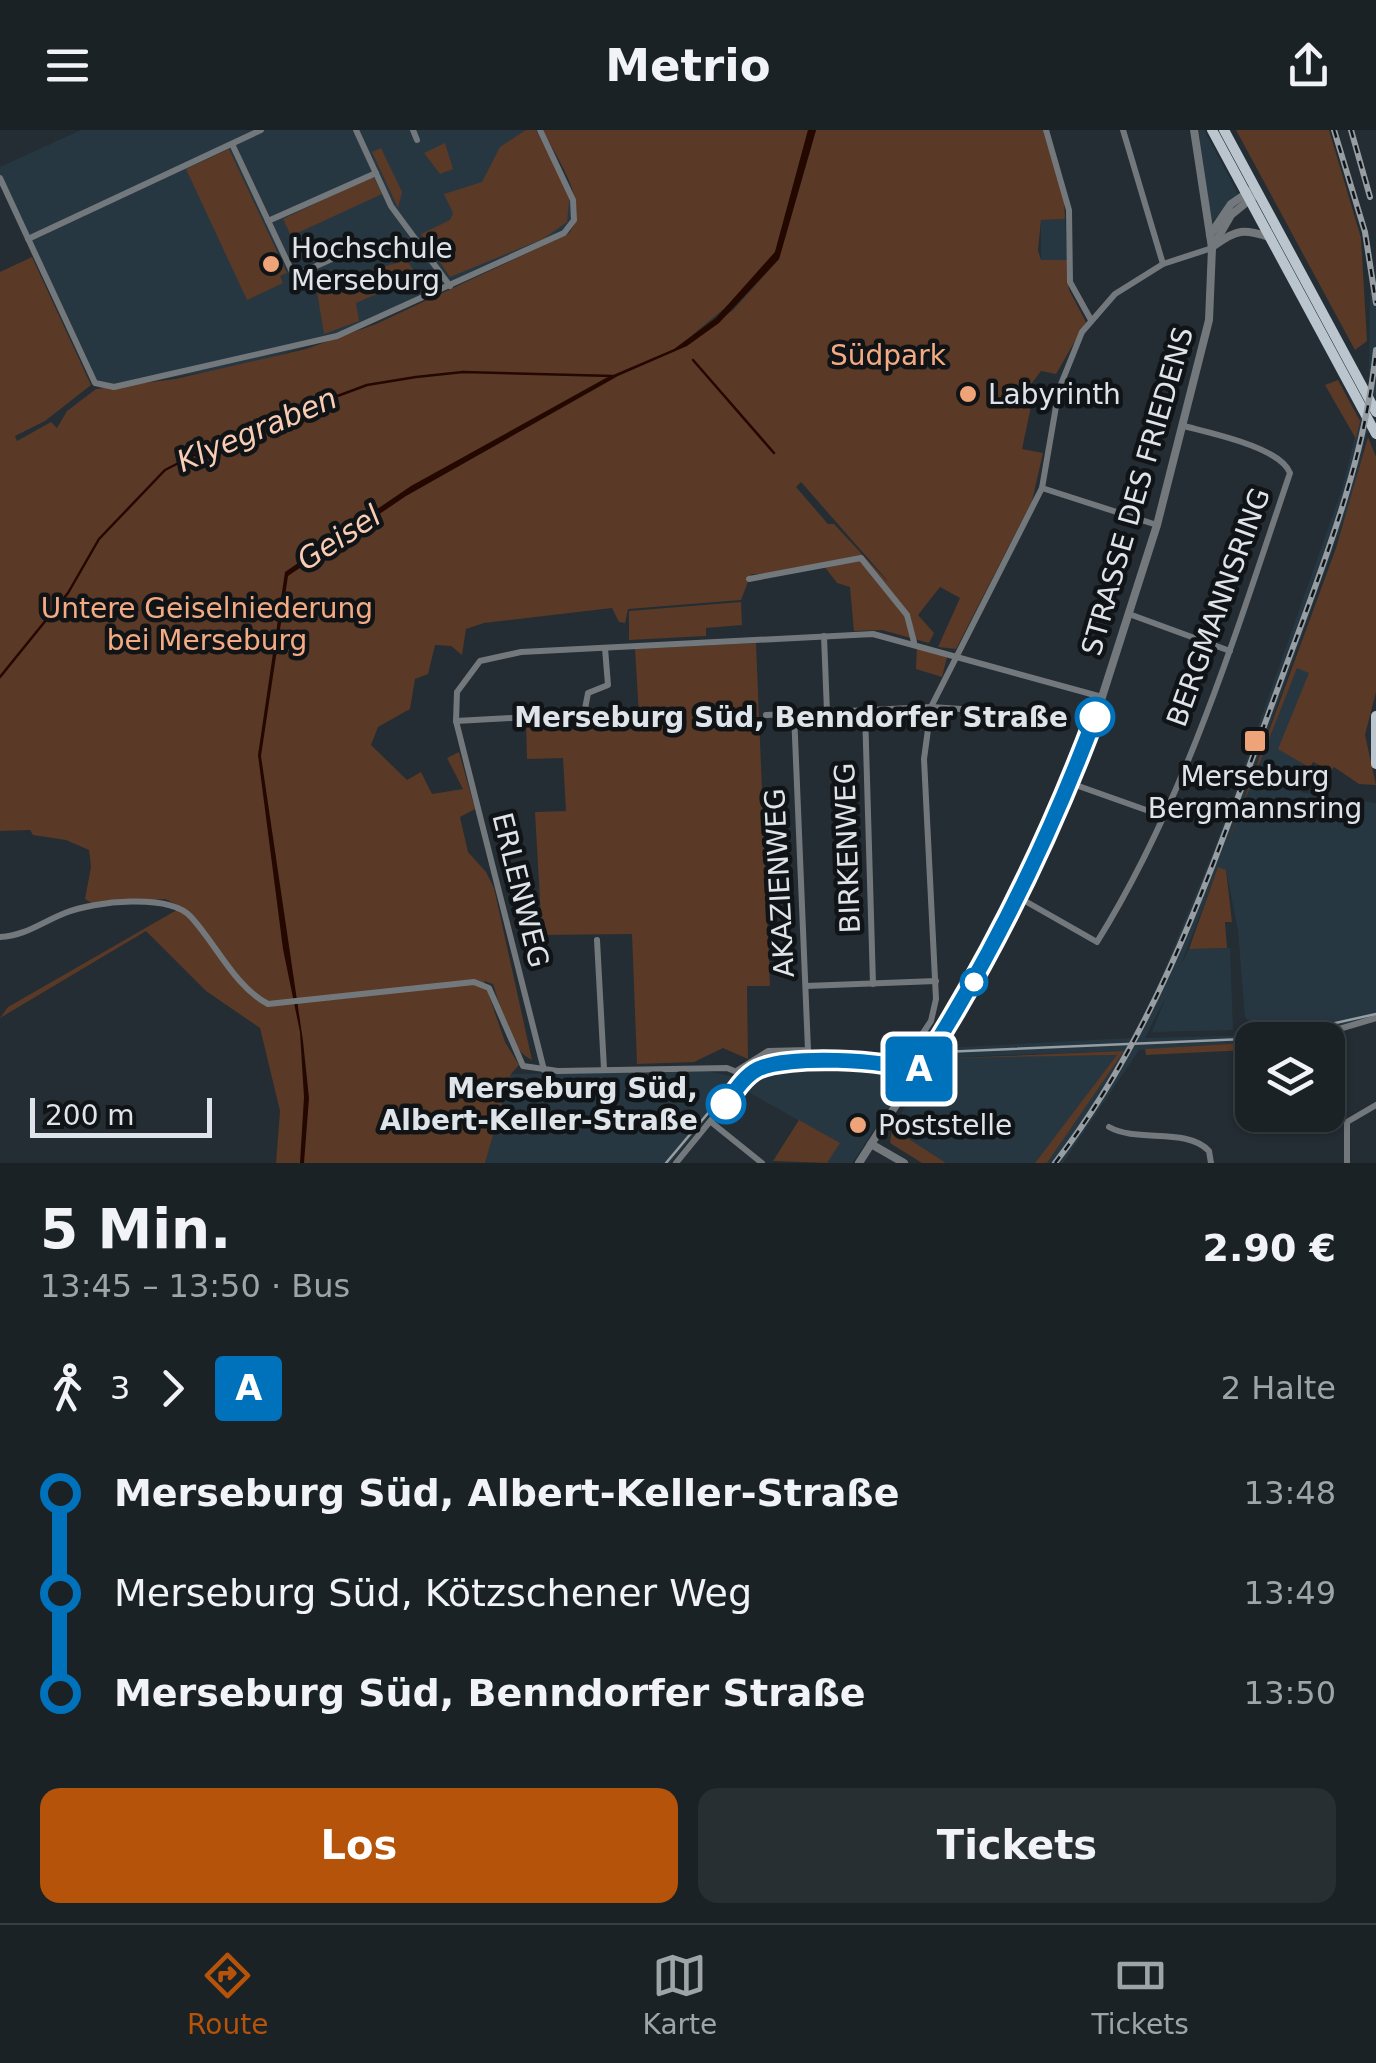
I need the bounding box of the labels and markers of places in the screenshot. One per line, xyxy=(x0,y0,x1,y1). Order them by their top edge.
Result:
place label: Hochschule Merseburg xyxy=(291,232,453,297)
marker: Hochschule Merseburg xyxy=(260,253,282,275)
place label: Labyrinth xyxy=(988,378,1121,411)
marker: Labyrinth xyxy=(957,383,979,405)
marker: Merseburg Süd, Benndorfer Straße xyxy=(1076,698,1114,736)
place label: Merseburg Süd, Benndorfer Straße xyxy=(514,701,1068,734)
marker: Merseburg Bergmannsring xyxy=(1242,728,1268,754)
place label: Merseburg Bergmannsring xyxy=(1148,760,1362,825)
unlabelled marker xyxy=(961,969,987,995)
place label: Merseburg Süd, Albert-Keller-Straße xyxy=(380,1072,698,1137)
marker: Merseburg Süd, Albert-Keller-Straße xyxy=(707,1085,745,1123)
place label: Poststelle xyxy=(878,1109,1012,1142)
marker: Poststelle xyxy=(847,1114,869,1136)

